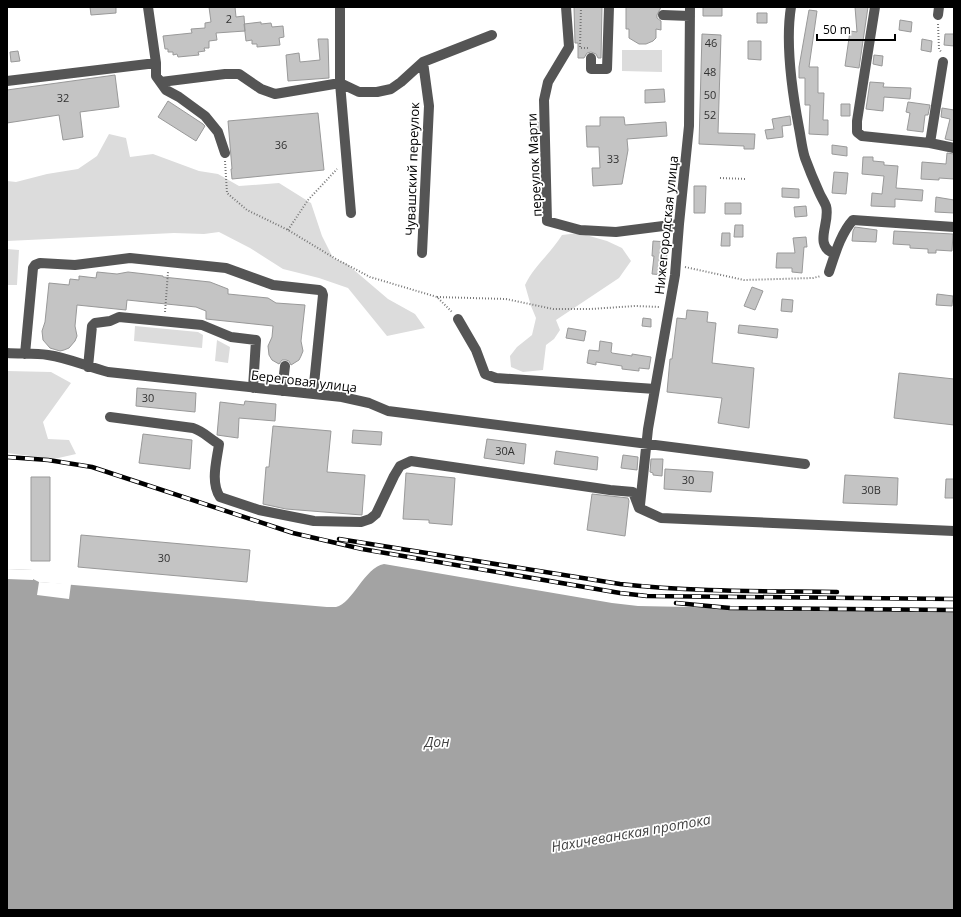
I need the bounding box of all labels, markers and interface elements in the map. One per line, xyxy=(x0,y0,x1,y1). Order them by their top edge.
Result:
house number: 2 xyxy=(226,11,232,26)
scale bar xyxy=(817,16,895,42)
text: 50 m xyxy=(823,21,851,38)
house number: 46 xyxy=(705,35,717,50)
house number: 48 xyxy=(704,64,716,79)
house number: 50 xyxy=(704,87,716,102)
house number: 32 xyxy=(57,90,69,105)
street label: Чувашский переулок xyxy=(401,102,423,236)
house number: 52 xyxy=(704,107,716,122)
street label: переулок Марти xyxy=(522,113,546,217)
house number: 36 xyxy=(275,137,287,152)
house number: 33 xyxy=(607,151,619,166)
street label: Нижегородская улица xyxy=(650,155,682,295)
street label: Береговая улица xyxy=(250,366,358,396)
house number: 30 xyxy=(142,390,154,405)
house number: 30А xyxy=(495,443,515,458)
house number: 30 xyxy=(682,472,694,487)
house number: 30В xyxy=(861,482,881,497)
house number: 30 xyxy=(158,550,170,565)
water label: Дон xyxy=(422,732,450,751)
water label: Нахичеванская протока xyxy=(550,809,712,856)

